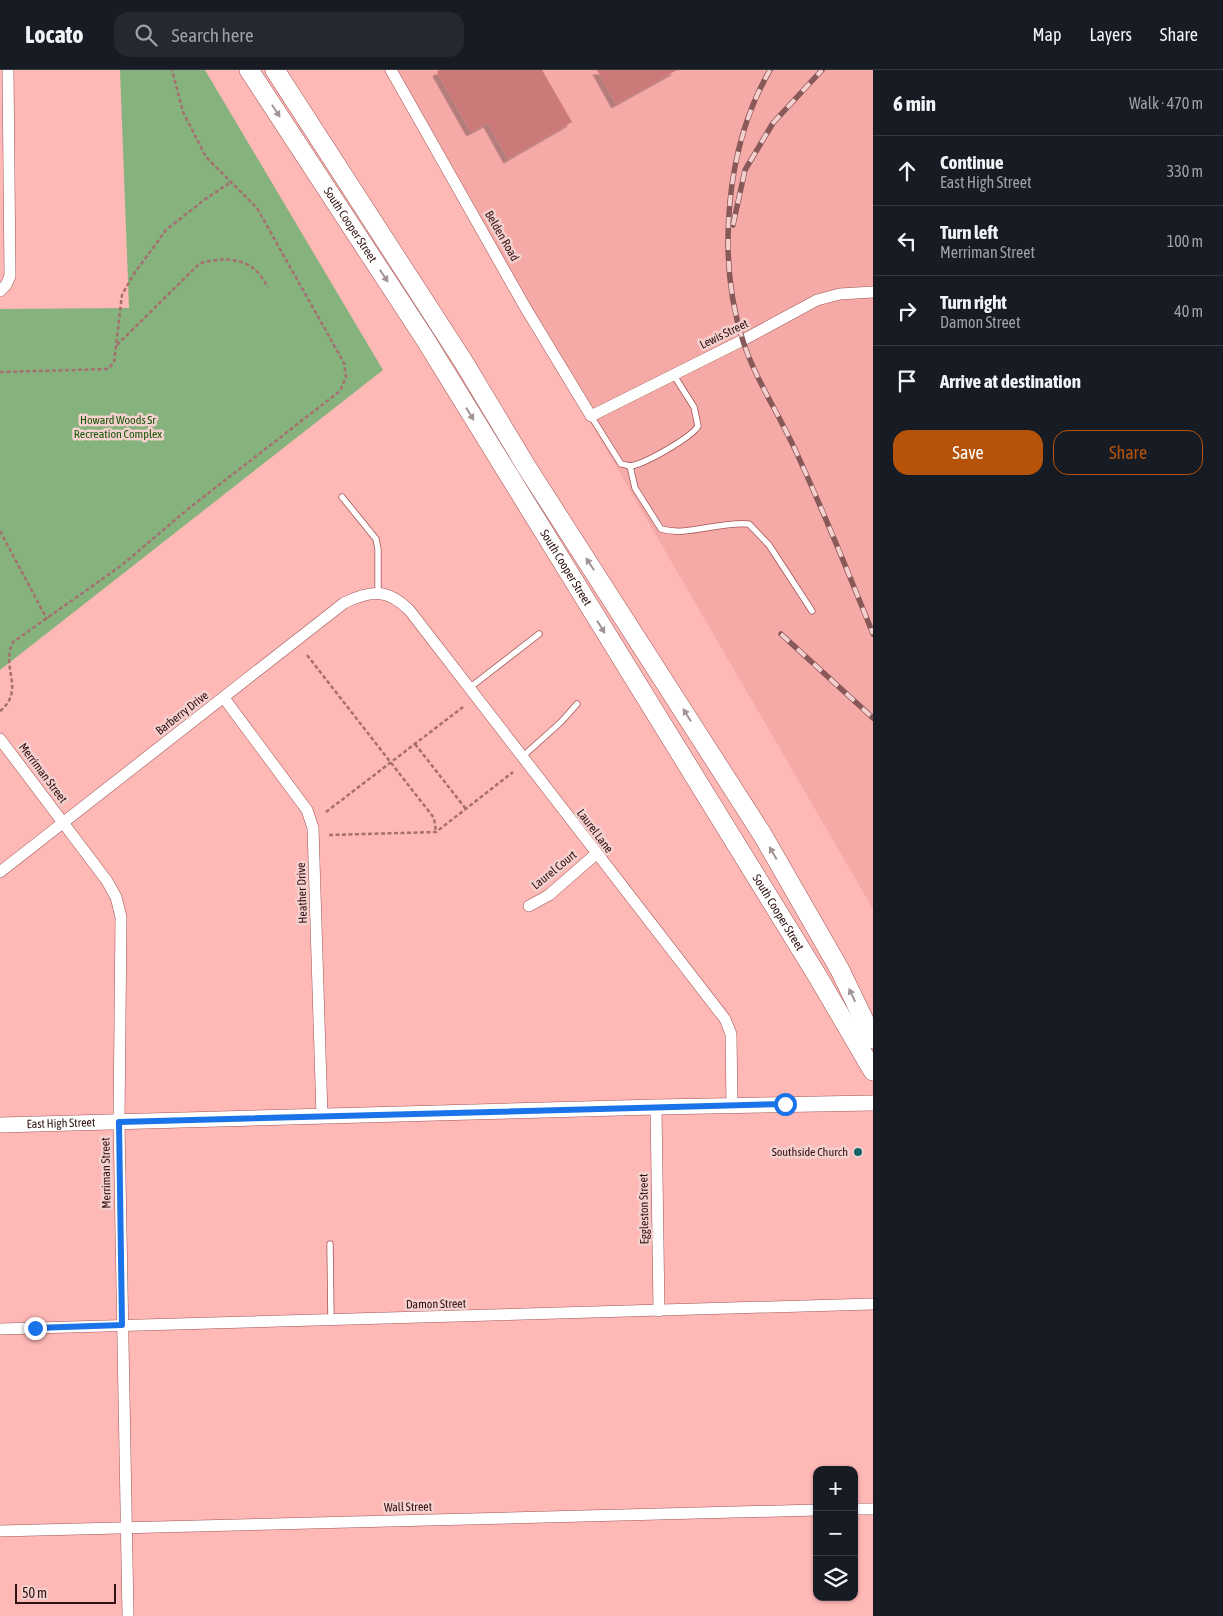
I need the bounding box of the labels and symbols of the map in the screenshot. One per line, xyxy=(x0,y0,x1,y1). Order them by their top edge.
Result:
one-way arrow xyxy=(271,104,281,117)
street label: South Cooper Street xyxy=(321,185,380,265)
street label: Belden Road xyxy=(482,208,522,264)
one-way arrow xyxy=(379,269,389,283)
street label: Lewis Street xyxy=(698,316,751,352)
one-way arrow xyxy=(465,408,474,421)
park label: Howard Woods Sr Recreation Complex xyxy=(74,413,162,441)
street label: South Cooper Street xyxy=(537,527,595,609)
one-way arrow xyxy=(585,557,594,570)
one-way arrow xyxy=(597,620,606,633)
street label: Barberry Drive xyxy=(153,688,211,738)
one-way arrow xyxy=(682,709,692,722)
street label: Merriman Street xyxy=(16,740,70,806)
street label: Laurel Lane xyxy=(574,806,616,856)
street label: Laurel Court xyxy=(529,847,580,892)
one-way arrow xyxy=(768,847,777,860)
street label: Heather Drive xyxy=(294,862,310,924)
street label: South Cooper Street xyxy=(750,872,807,954)
one-way arrow xyxy=(848,988,856,1002)
route start xyxy=(774,1093,797,1116)
street label: East High Street xyxy=(26,1115,96,1131)
street label: Merriman Street xyxy=(98,1137,114,1209)
place label: Southside Church xyxy=(772,1145,848,1159)
marker: Southside Church xyxy=(852,1146,864,1158)
street label: Eggleston Street xyxy=(636,1173,652,1244)
street label: Damon Street xyxy=(406,1296,467,1312)
route end xyxy=(24,1317,47,1340)
street label: Wall Street xyxy=(384,1500,433,1514)
scale bar xyxy=(15,1581,116,1604)

